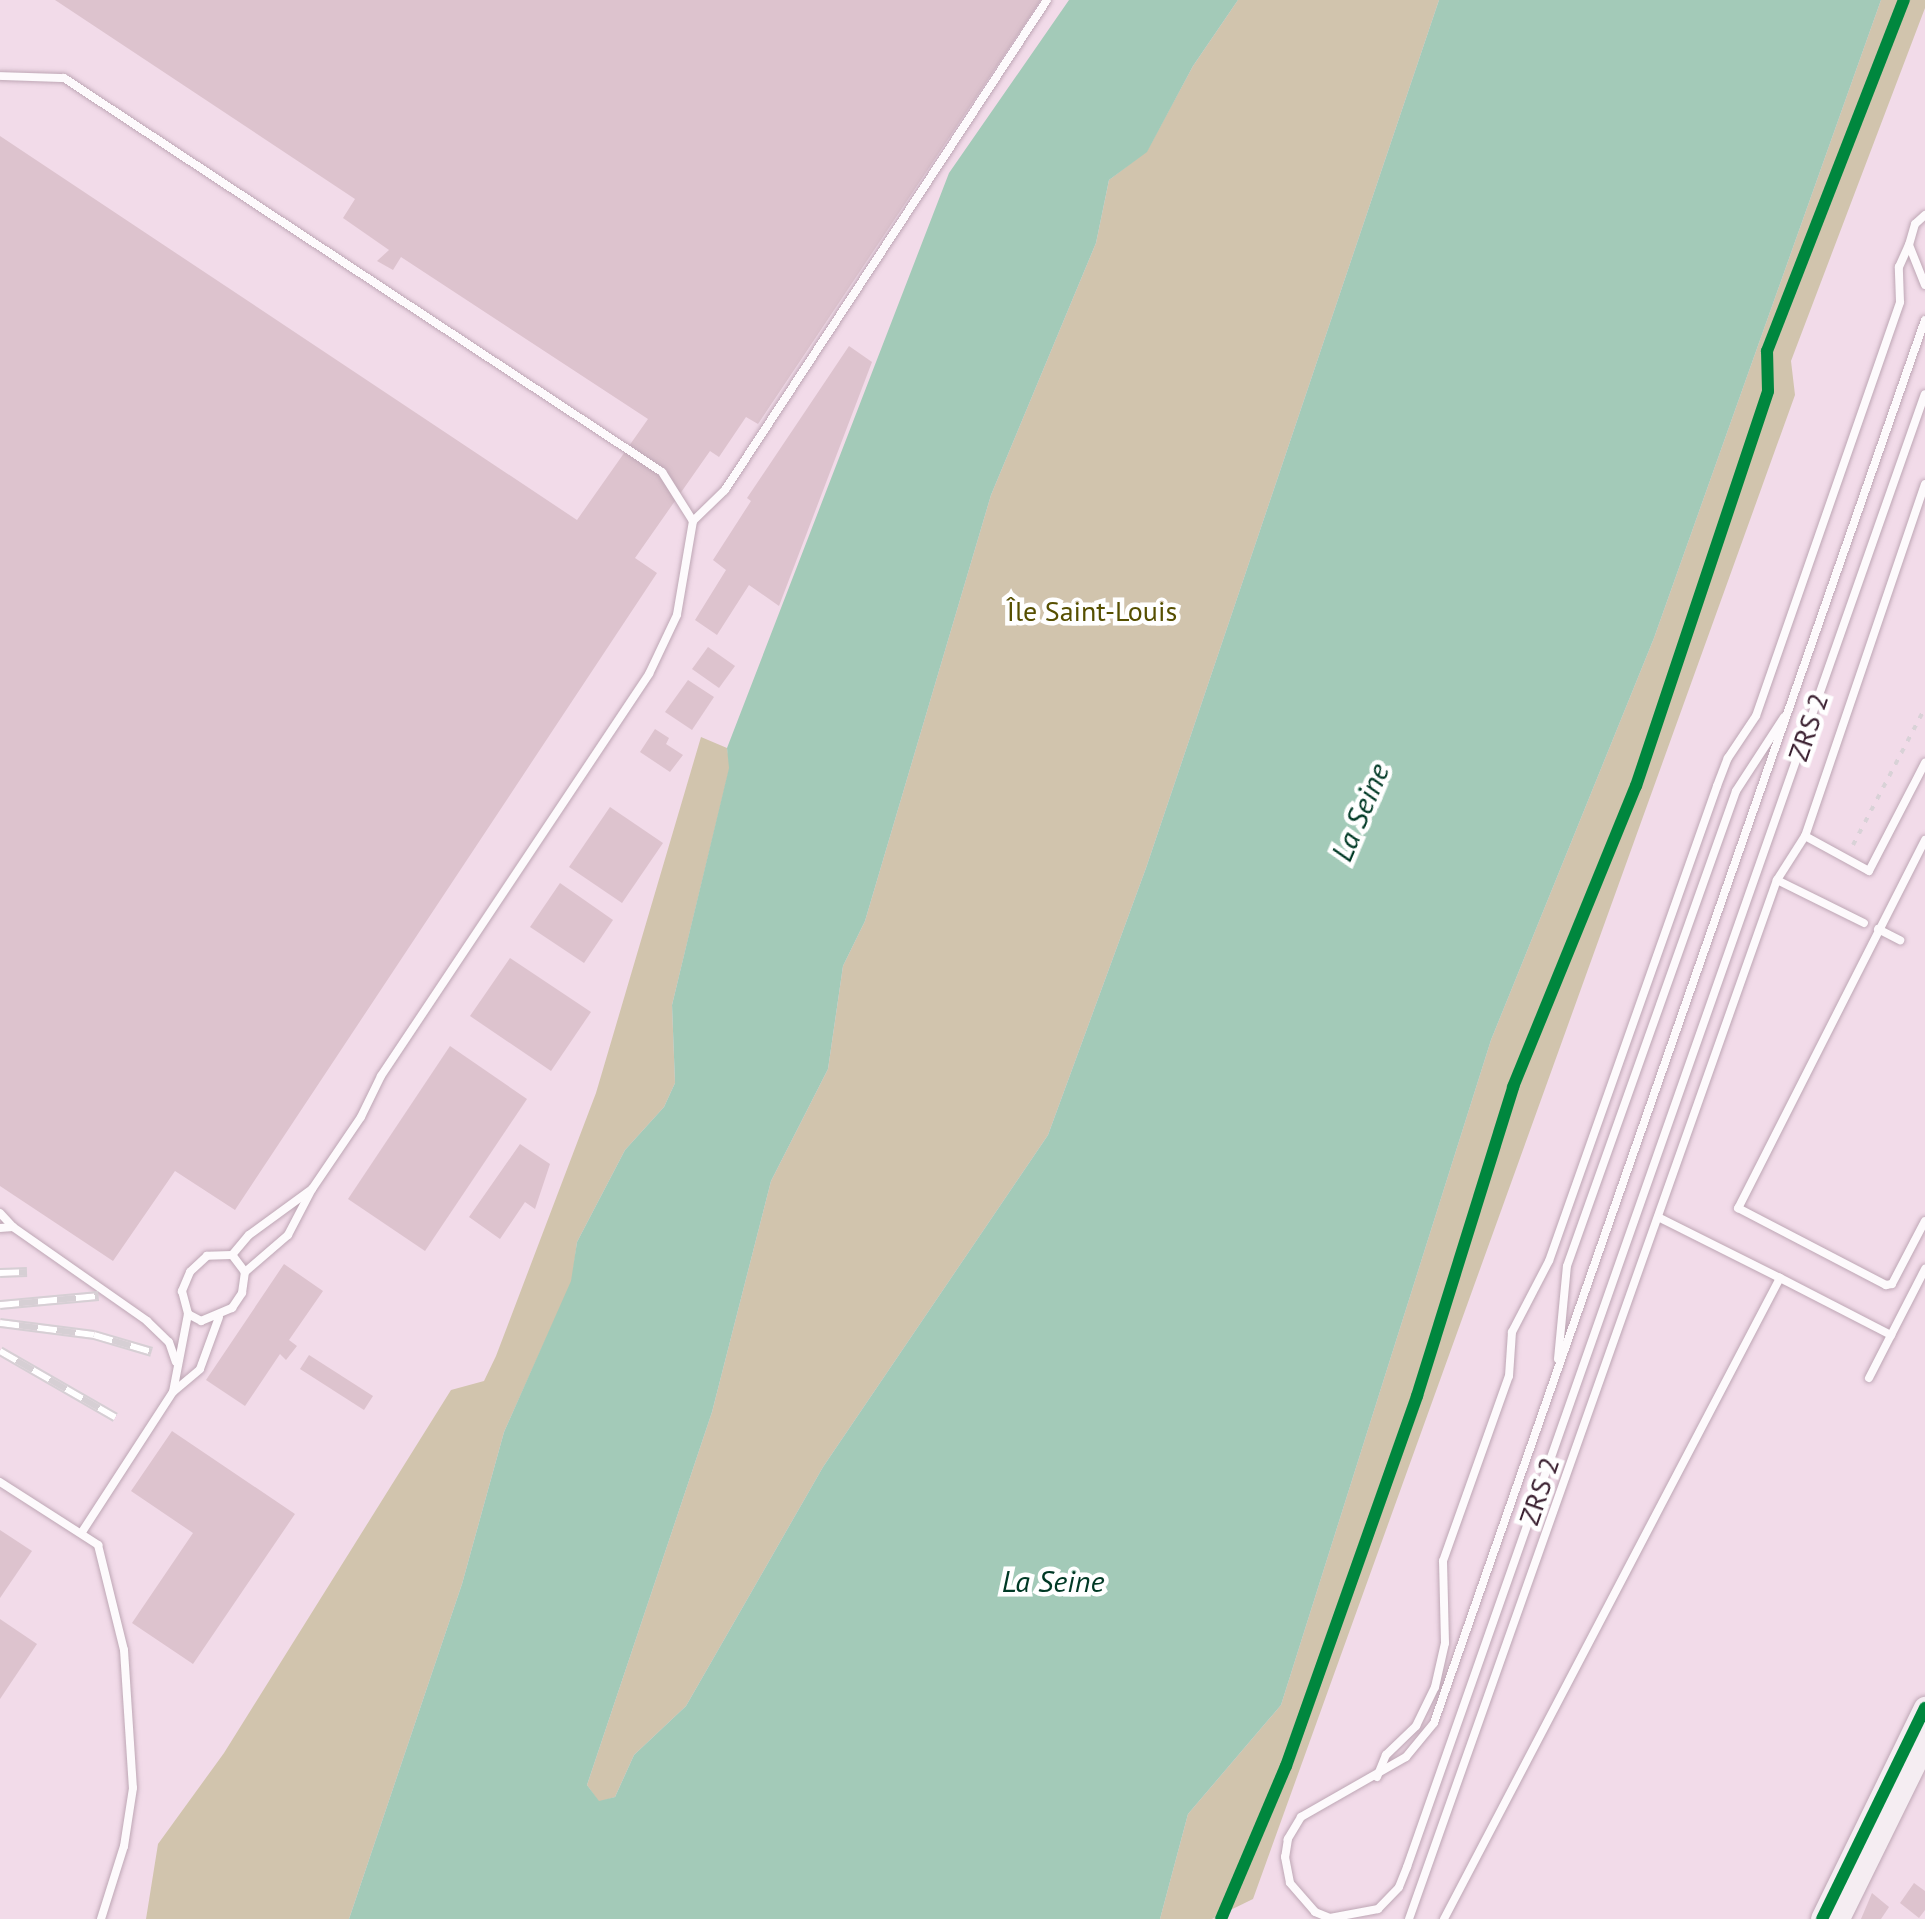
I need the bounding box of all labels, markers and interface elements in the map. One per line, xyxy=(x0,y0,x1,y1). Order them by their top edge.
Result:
park label: Île Saint-Louis xyxy=(1007,594,1177,628)
street label: ZRS 2 xyxy=(1781,689,1835,765)
water label: La Seine xyxy=(1323,758,1397,866)
street label: ZRS 2 xyxy=(1512,1453,1566,1529)
water label: La Seine xyxy=(1002,1563,1104,1599)

